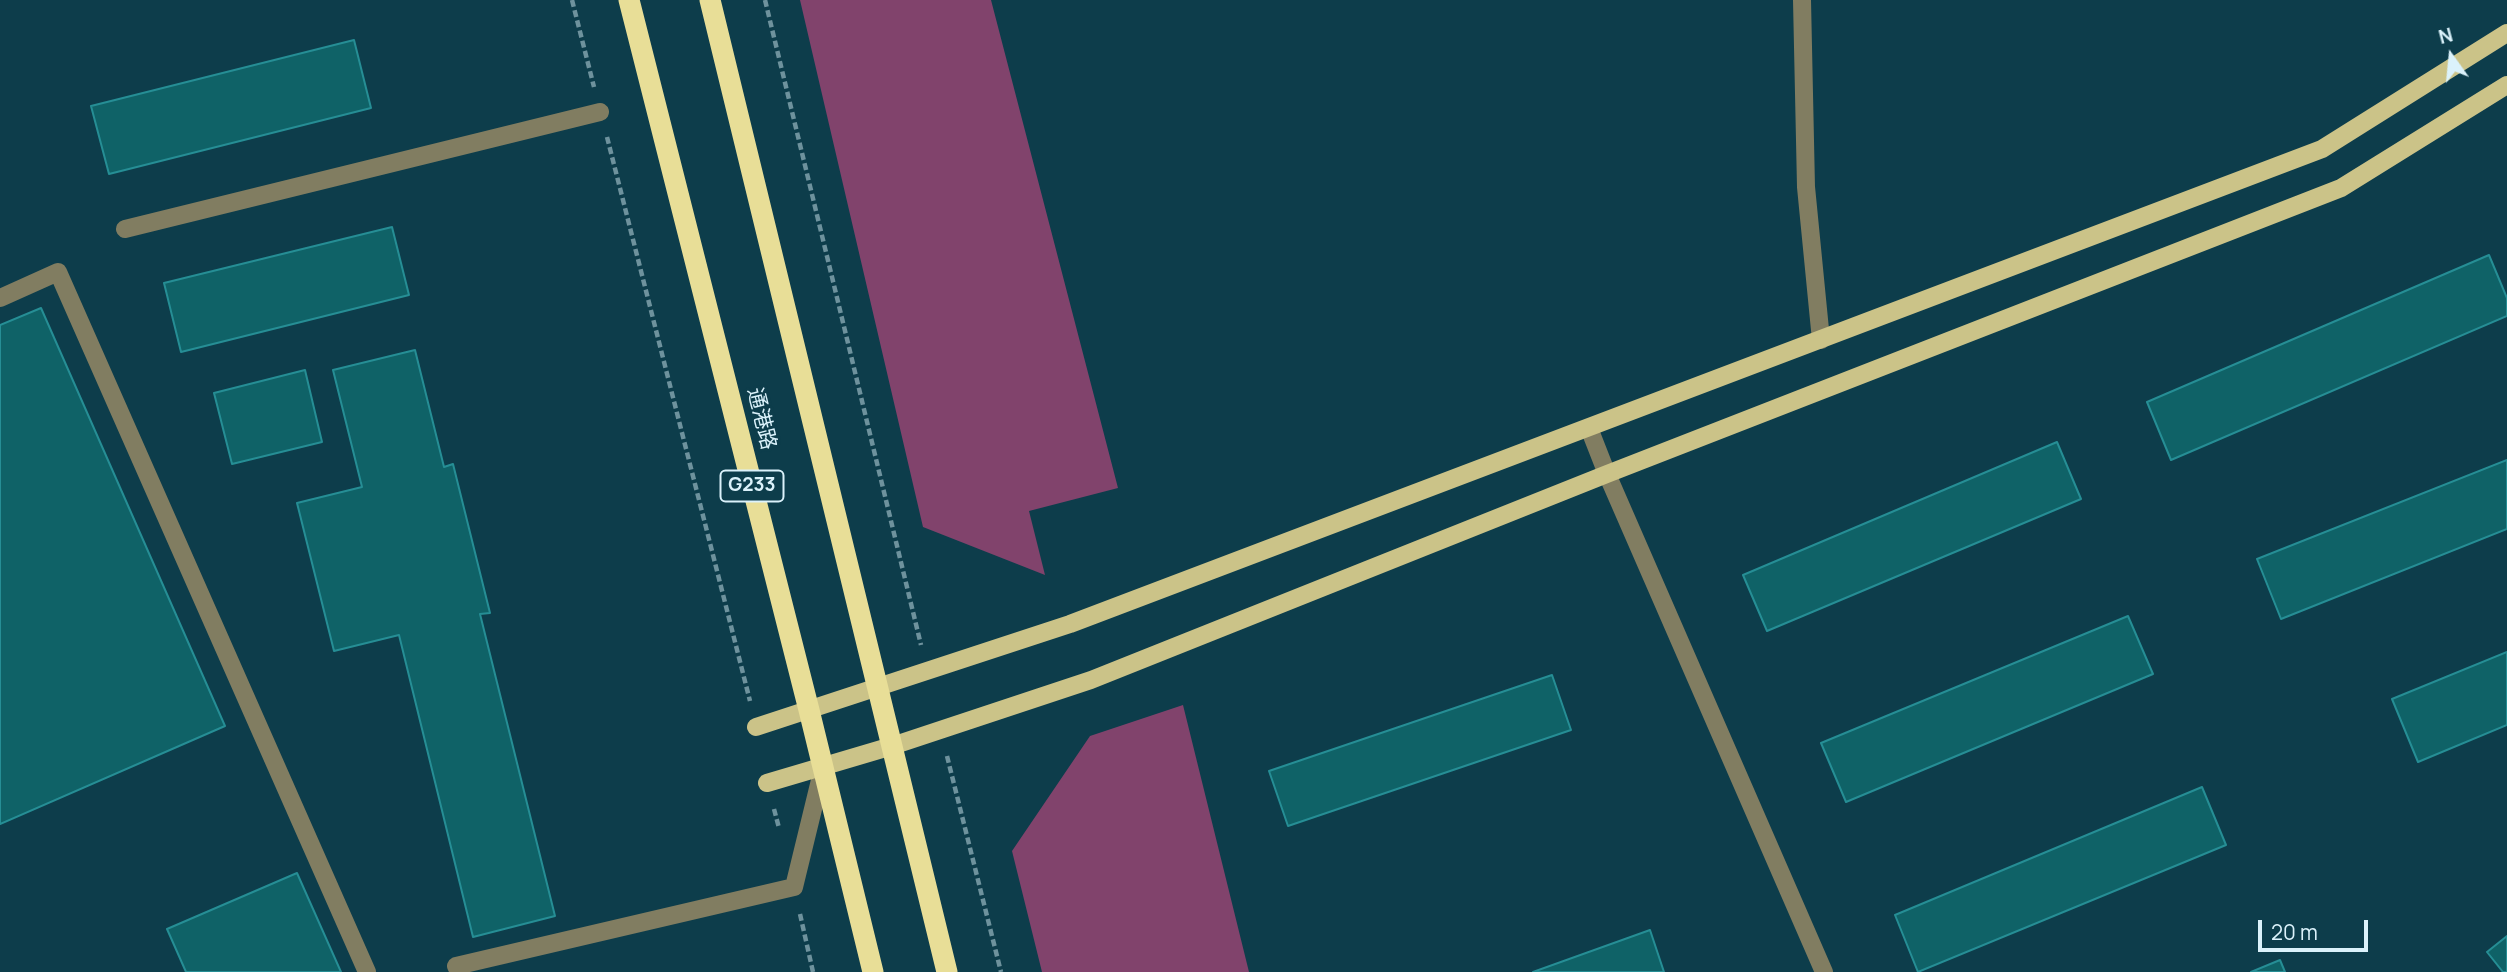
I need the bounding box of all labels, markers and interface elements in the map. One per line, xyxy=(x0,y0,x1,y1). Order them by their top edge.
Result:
north arrow xyxy=(2416,21,2486,91)
text: N xyxy=(2436,21,2456,50)
street label: 通港路 xyxy=(741,385,781,453)
road number: G233 xyxy=(720,471,784,502)
scale bar xyxy=(2262,906,2372,950)
text: 20 m xyxy=(2271,918,2318,946)

